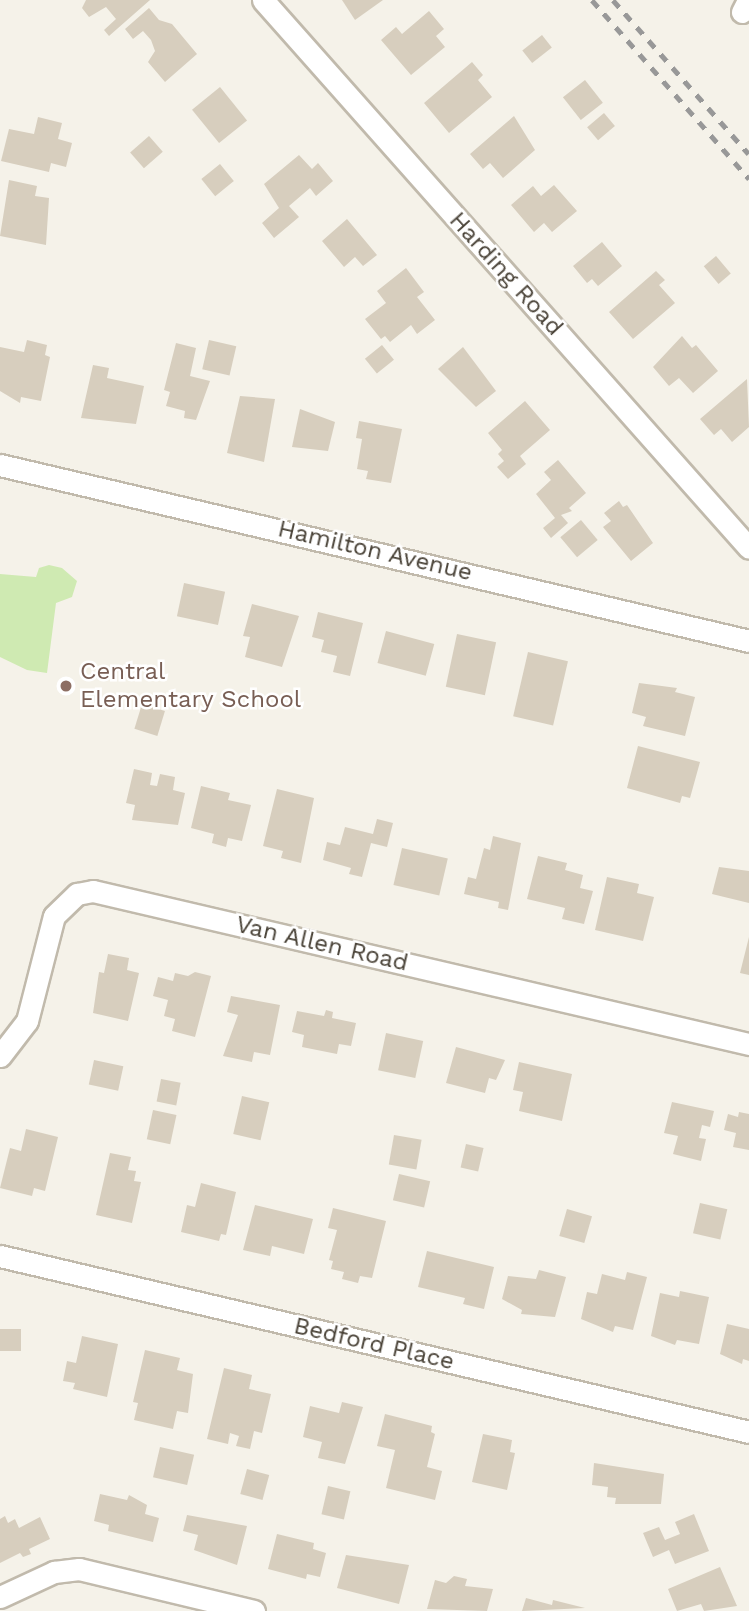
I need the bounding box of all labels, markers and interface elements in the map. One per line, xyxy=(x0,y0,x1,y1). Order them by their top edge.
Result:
street label: Harding Road xyxy=(443,206,569,342)
street label: Hamilton Avenue xyxy=(275,515,475,587)
place label: Central Elementary School xyxy=(80,658,302,714)
marker: Central Elementary School xyxy=(58,678,74,694)
street label: Van Allen Road xyxy=(233,910,411,978)
street label: Bedford Place xyxy=(291,1312,457,1376)

